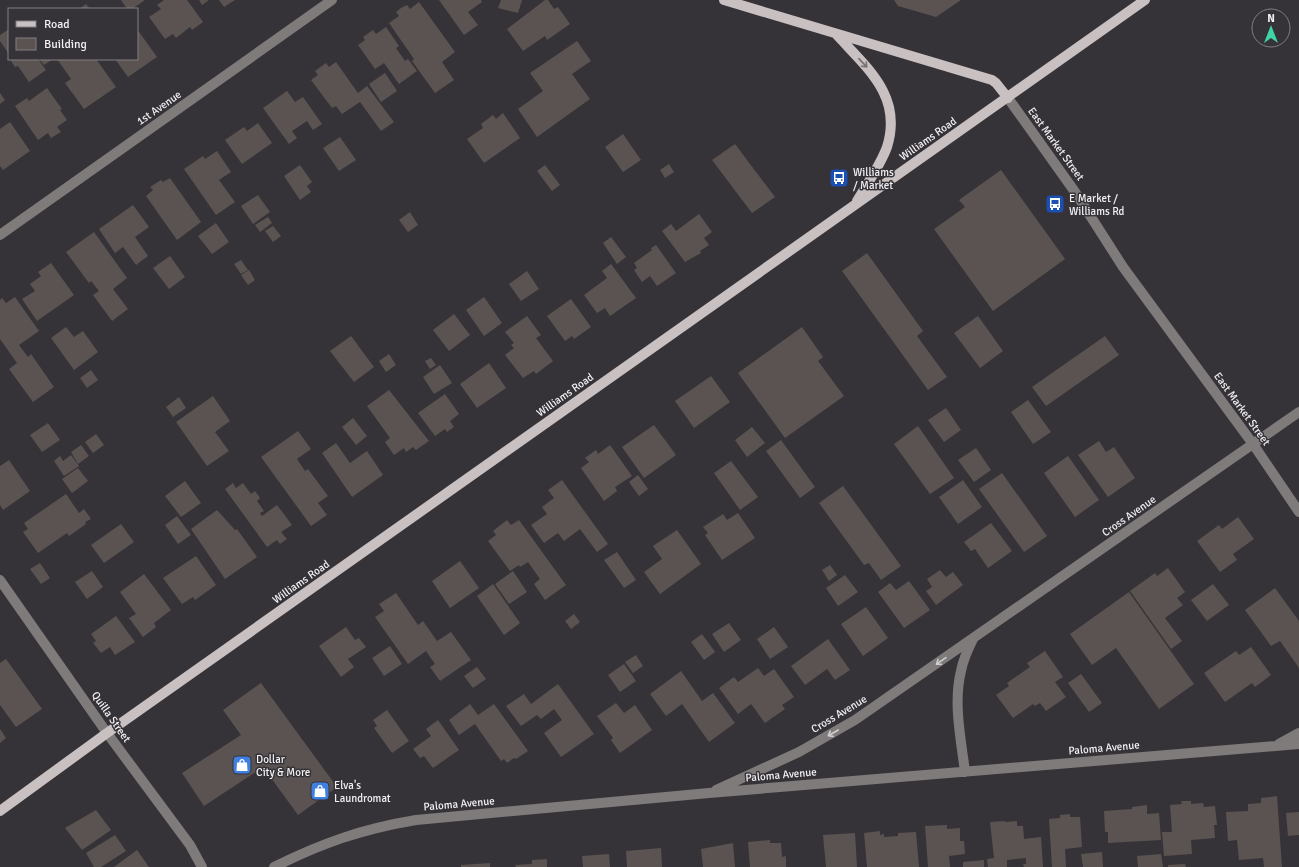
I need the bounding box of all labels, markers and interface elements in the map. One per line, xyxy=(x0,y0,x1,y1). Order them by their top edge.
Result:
legend xyxy=(8,8,138,60)
north arrow xyxy=(1251,8,1291,48)
text: N xyxy=(1267,12,1275,25)
text: Road xyxy=(44,17,70,32)
text: Building xyxy=(44,37,87,52)
one-way arrow xyxy=(858,58,867,68)
street label: 1st Avenue xyxy=(134,88,184,128)
street label: East Market Street xyxy=(1025,105,1087,183)
street label: Williams Road xyxy=(897,114,959,163)
place label: Williams / Market xyxy=(853,166,894,192)
bus stop icon: Williams / Market xyxy=(828,167,850,189)
place label: E Market / Williams Rd xyxy=(1069,192,1125,218)
bus stop icon: E Market / Williams Rd xyxy=(1044,193,1066,215)
street label: Williams Road xyxy=(534,370,596,419)
street label: East Market Street xyxy=(1211,370,1273,448)
street label: Cross Avenue xyxy=(1100,493,1158,539)
street label: Williams Road xyxy=(270,557,332,606)
one-way arrow xyxy=(936,657,947,665)
street label: Quilla Street xyxy=(89,689,133,745)
street label: Cross Avenue xyxy=(809,692,869,736)
one-way arrow xyxy=(827,730,839,738)
street label: Paloma Avenue xyxy=(1068,738,1140,758)
place label: Dollar City & More xyxy=(256,753,310,779)
shop icon: Dollar City & More xyxy=(231,754,253,776)
street label: Paloma Avenue xyxy=(745,765,817,785)
place label: Elva's Laundromat xyxy=(334,779,391,805)
shop icon: Elva's Laundromat xyxy=(309,780,331,802)
street label: Paloma Avenue xyxy=(423,794,495,814)

